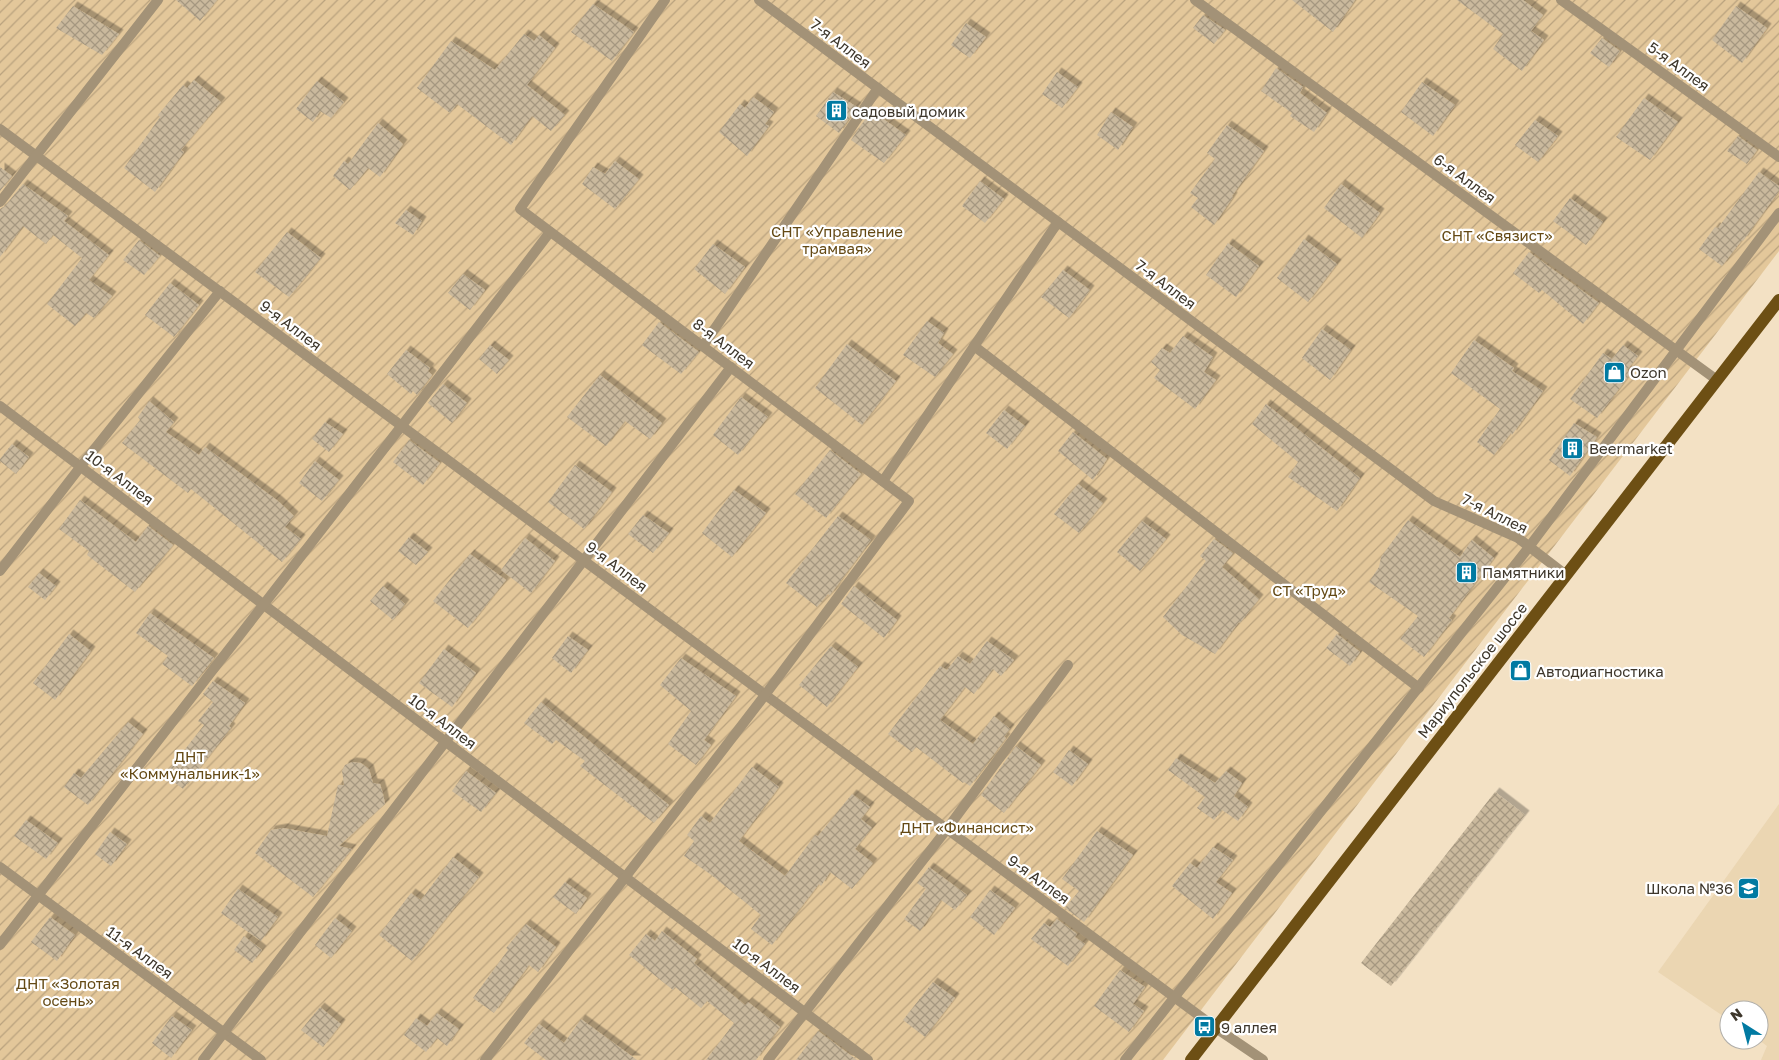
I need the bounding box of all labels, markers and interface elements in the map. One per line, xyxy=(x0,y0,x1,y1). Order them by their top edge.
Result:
street label: 7-я Аллея xyxy=(807,14,875,72)
street label: 5-я Аллея xyxy=(1645,38,1713,94)
building icon: садовый домик xyxy=(824,99,848,123)
place label: садовый домик xyxy=(852,102,966,120)
street label: 6-я Аллея xyxy=(1430,149,1500,207)
park label: СНТ «Управление трамвая» xyxy=(771,222,903,257)
park label: СНТ «Связист» xyxy=(1442,226,1552,244)
street label: 7-я Аллея xyxy=(1132,255,1200,313)
street label: 9-я Аллея xyxy=(257,296,325,354)
street label: 8-я Аллея xyxy=(690,314,758,372)
shop icon: Ozon xyxy=(1602,360,1626,384)
place label: Ozon xyxy=(1630,363,1667,381)
building icon: Beermarket xyxy=(1561,436,1585,460)
place label: Beermarket xyxy=(1589,439,1673,457)
street label: 10-я Аллея xyxy=(83,446,157,508)
street label: 7-я Аллея xyxy=(1459,489,1531,537)
street label: 9-я Аллея xyxy=(583,537,651,595)
building icon: Памятники xyxy=(1454,560,1478,584)
place label: Памятники xyxy=(1482,563,1565,581)
park label: СТ «Труд» xyxy=(1272,581,1346,599)
street label: Мариупольское шоссе xyxy=(1414,598,1531,741)
shop icon: Автодиагностика xyxy=(1508,659,1532,683)
place label: Автодиагностика xyxy=(1536,662,1664,680)
street label: 10-я Аллея xyxy=(406,690,480,752)
park label: ДНТ «Коммунальник-1» xyxy=(120,747,260,782)
park label: ДНТ «Финансист» xyxy=(900,818,1034,836)
street label: 9-я Аллея xyxy=(1004,850,1074,908)
school or university icon: Школа №36 xyxy=(1737,876,1761,900)
place label: Школа №36 xyxy=(1646,879,1733,897)
street label: 11-я Аллея xyxy=(103,922,177,982)
street label: 10-я Аллея xyxy=(730,934,804,996)
park label: ДНТ «Золотая осень» xyxy=(16,974,120,1009)
north arrow xyxy=(1719,1000,1769,1050)
text: N xyxy=(1727,1004,1745,1024)
bus stop icon: 9 аллея xyxy=(1193,1015,1217,1039)
place label: 9 аллея xyxy=(1221,1018,1277,1036)

